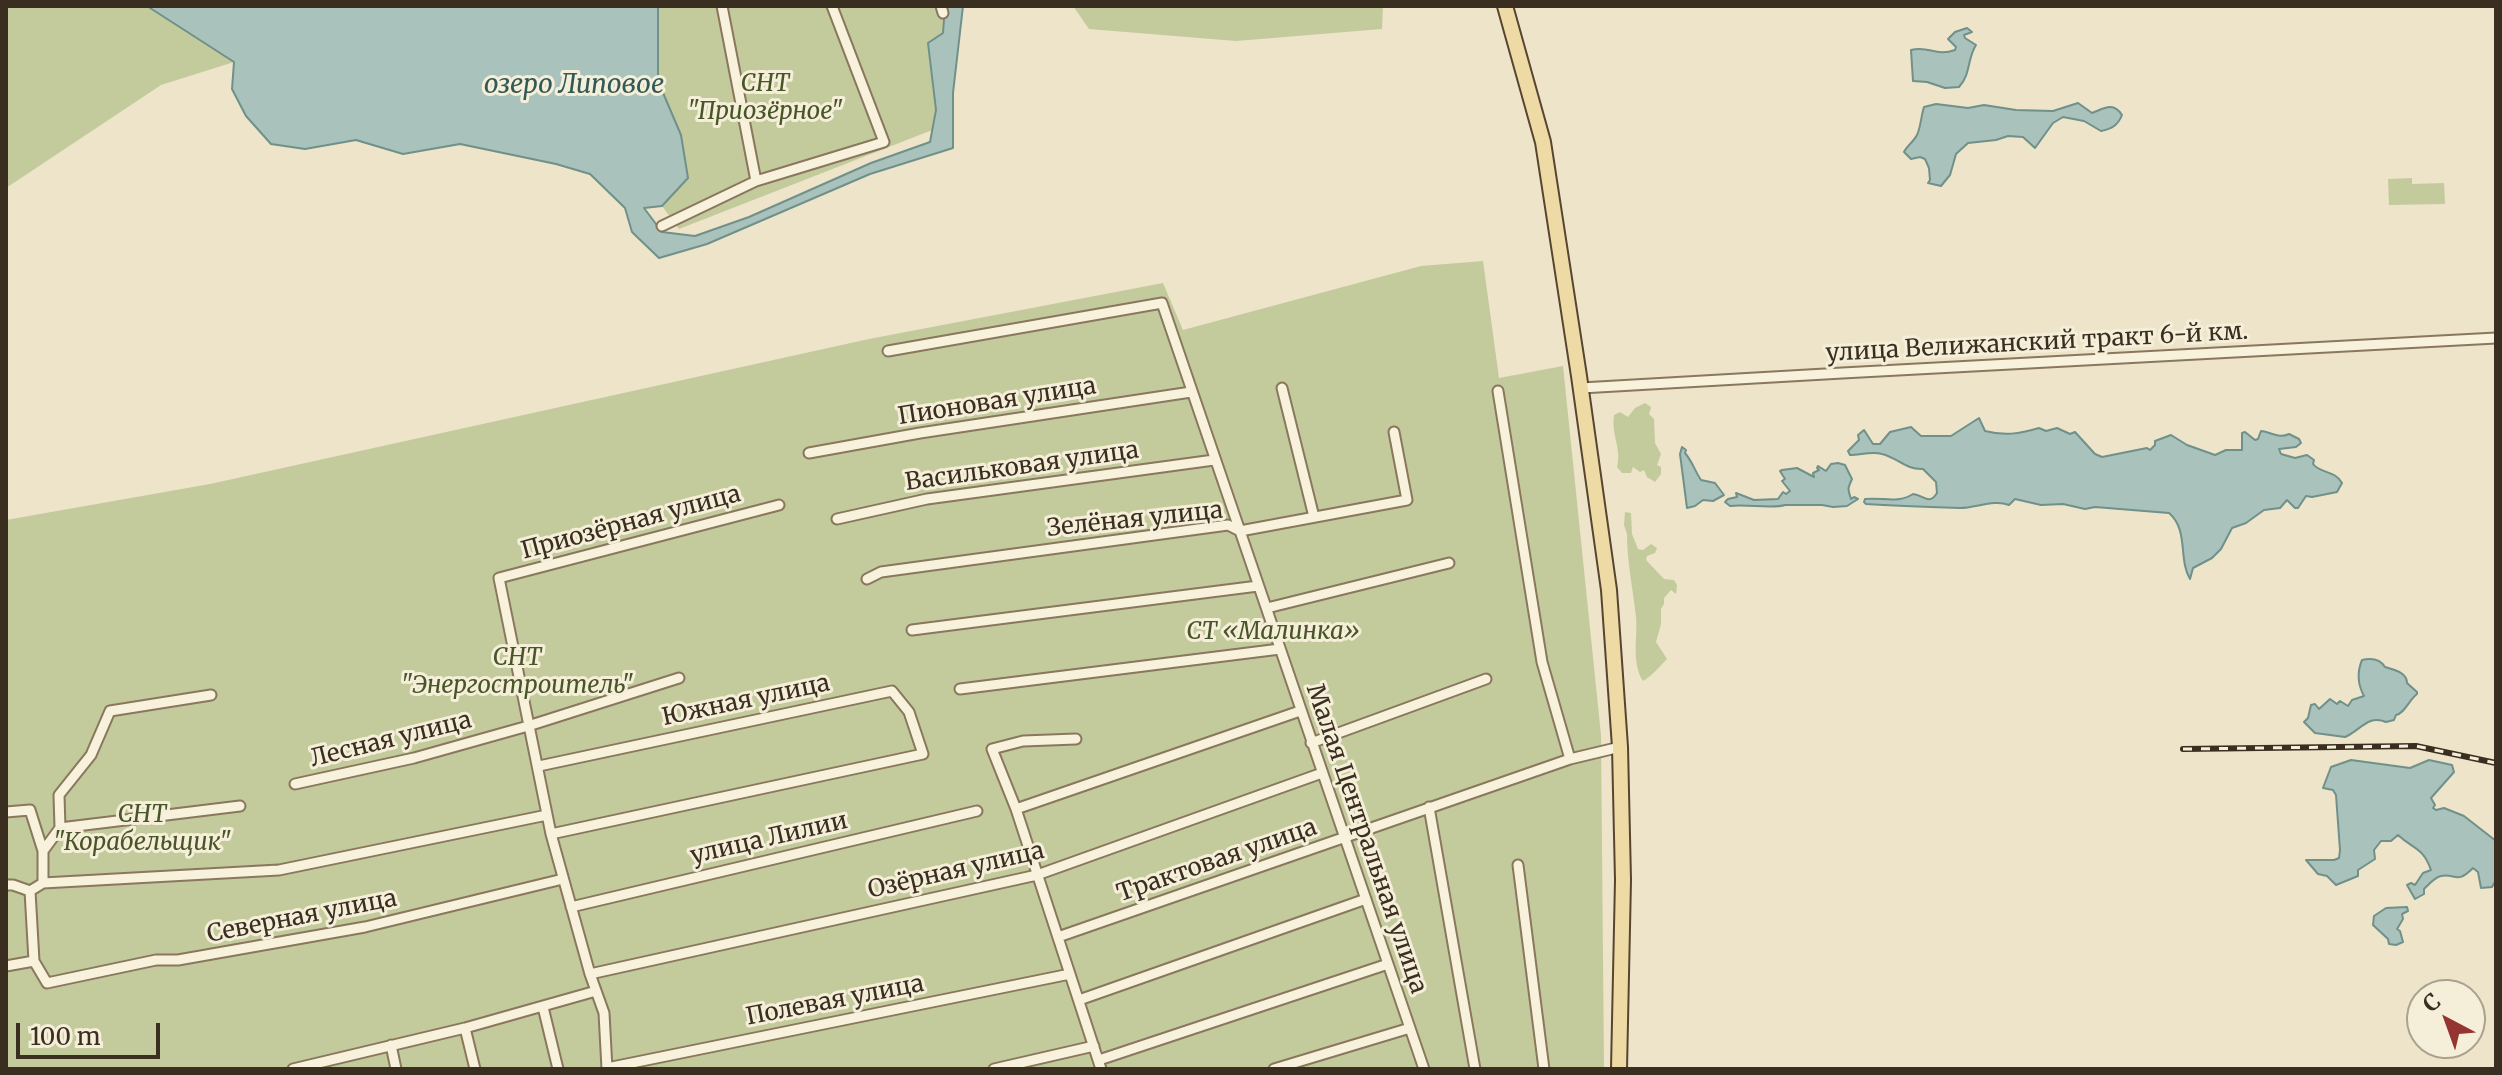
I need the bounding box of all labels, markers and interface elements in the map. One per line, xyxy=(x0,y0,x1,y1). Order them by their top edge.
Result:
water label: озеро Липовое xyxy=(484,70,664,102)
park label: СНТ "Приозёрное" xyxy=(687,70,843,126)
street label: улица Велижанский тракт 6-й км. xyxy=(1825,318,2249,368)
street label: Пионовая улица xyxy=(896,372,1098,432)
street label: Васильковая улица xyxy=(903,436,1141,498)
street label: Приозёрная улица xyxy=(518,480,744,566)
street label: Зелёная улица xyxy=(1046,496,1224,544)
park label: CТ «Малинка» xyxy=(1186,618,1360,646)
park label: СНТ "Энергостроитель" xyxy=(401,644,633,700)
street label: Южная улица xyxy=(660,669,832,733)
street label: Малая Центральная улица xyxy=(1299,680,1433,998)
street label: Лесная улица xyxy=(307,706,475,774)
park label: СНТ "Корабельщик" xyxy=(53,801,231,857)
street label: улица Лилии xyxy=(688,807,850,871)
street label: Трактовая улица xyxy=(1113,813,1321,909)
street label: Озёрная улица xyxy=(865,837,1047,905)
street label: Северная улица xyxy=(205,884,399,950)
street label: Полевая улица xyxy=(744,970,926,1032)
north arrow xyxy=(2406,979,2486,1059)
text: С xyxy=(2417,987,2446,1018)
scale bar xyxy=(20,1007,164,1057)
text: 100 m xyxy=(30,1021,100,1052)

